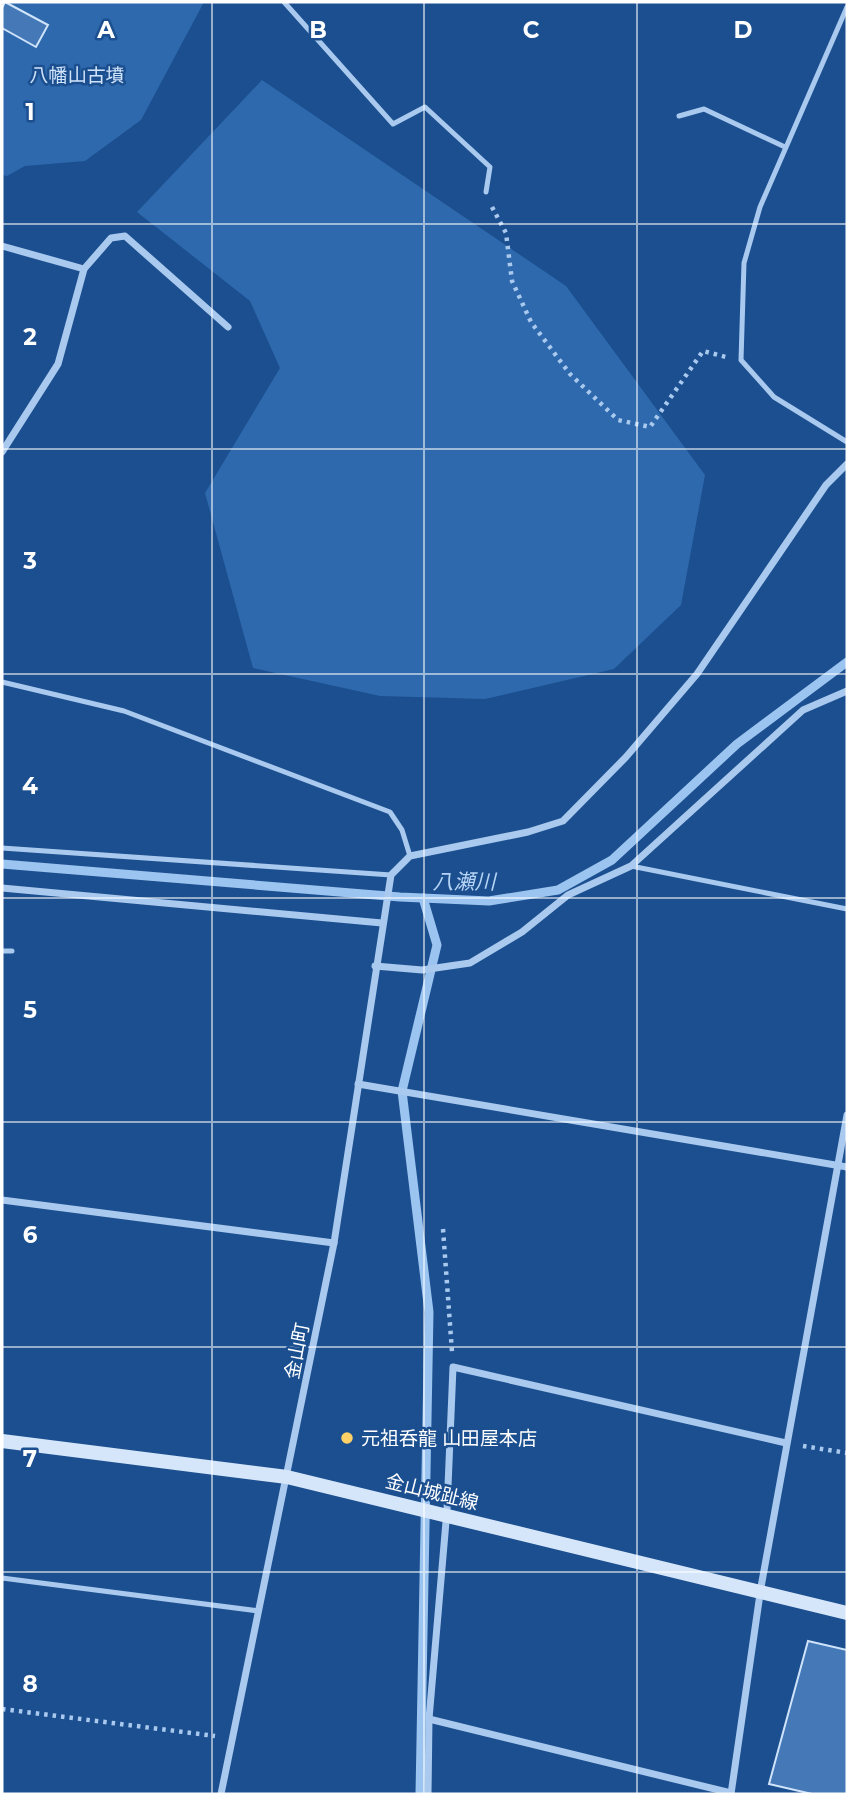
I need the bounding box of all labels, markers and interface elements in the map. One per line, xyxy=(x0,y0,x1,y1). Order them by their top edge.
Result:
text: A xyxy=(96,16,115,44)
text: B xyxy=(309,16,327,44)
text: C xyxy=(523,16,540,44)
text: D xyxy=(734,16,753,44)
park label: 八幡山古墳 xyxy=(29,64,125,87)
text: 1 xyxy=(25,98,35,126)
text: 2 xyxy=(23,323,37,351)
text: 3 xyxy=(22,547,37,575)
text: 4 xyxy=(22,772,38,800)
water label: 八瀬川 xyxy=(433,869,497,894)
text: 5 xyxy=(23,996,37,1024)
text: 6 xyxy=(23,1221,38,1249)
street label: 金山町 xyxy=(280,1321,314,1381)
place label: 元祖呑龍 山田屋本店 xyxy=(361,1427,537,1450)
marker: 元祖呑龍 山田屋本店 xyxy=(339,1430,355,1446)
text: 7 xyxy=(23,1445,37,1473)
street label: 金山城趾線 xyxy=(383,1469,481,1515)
text: 8 xyxy=(22,1670,38,1698)

